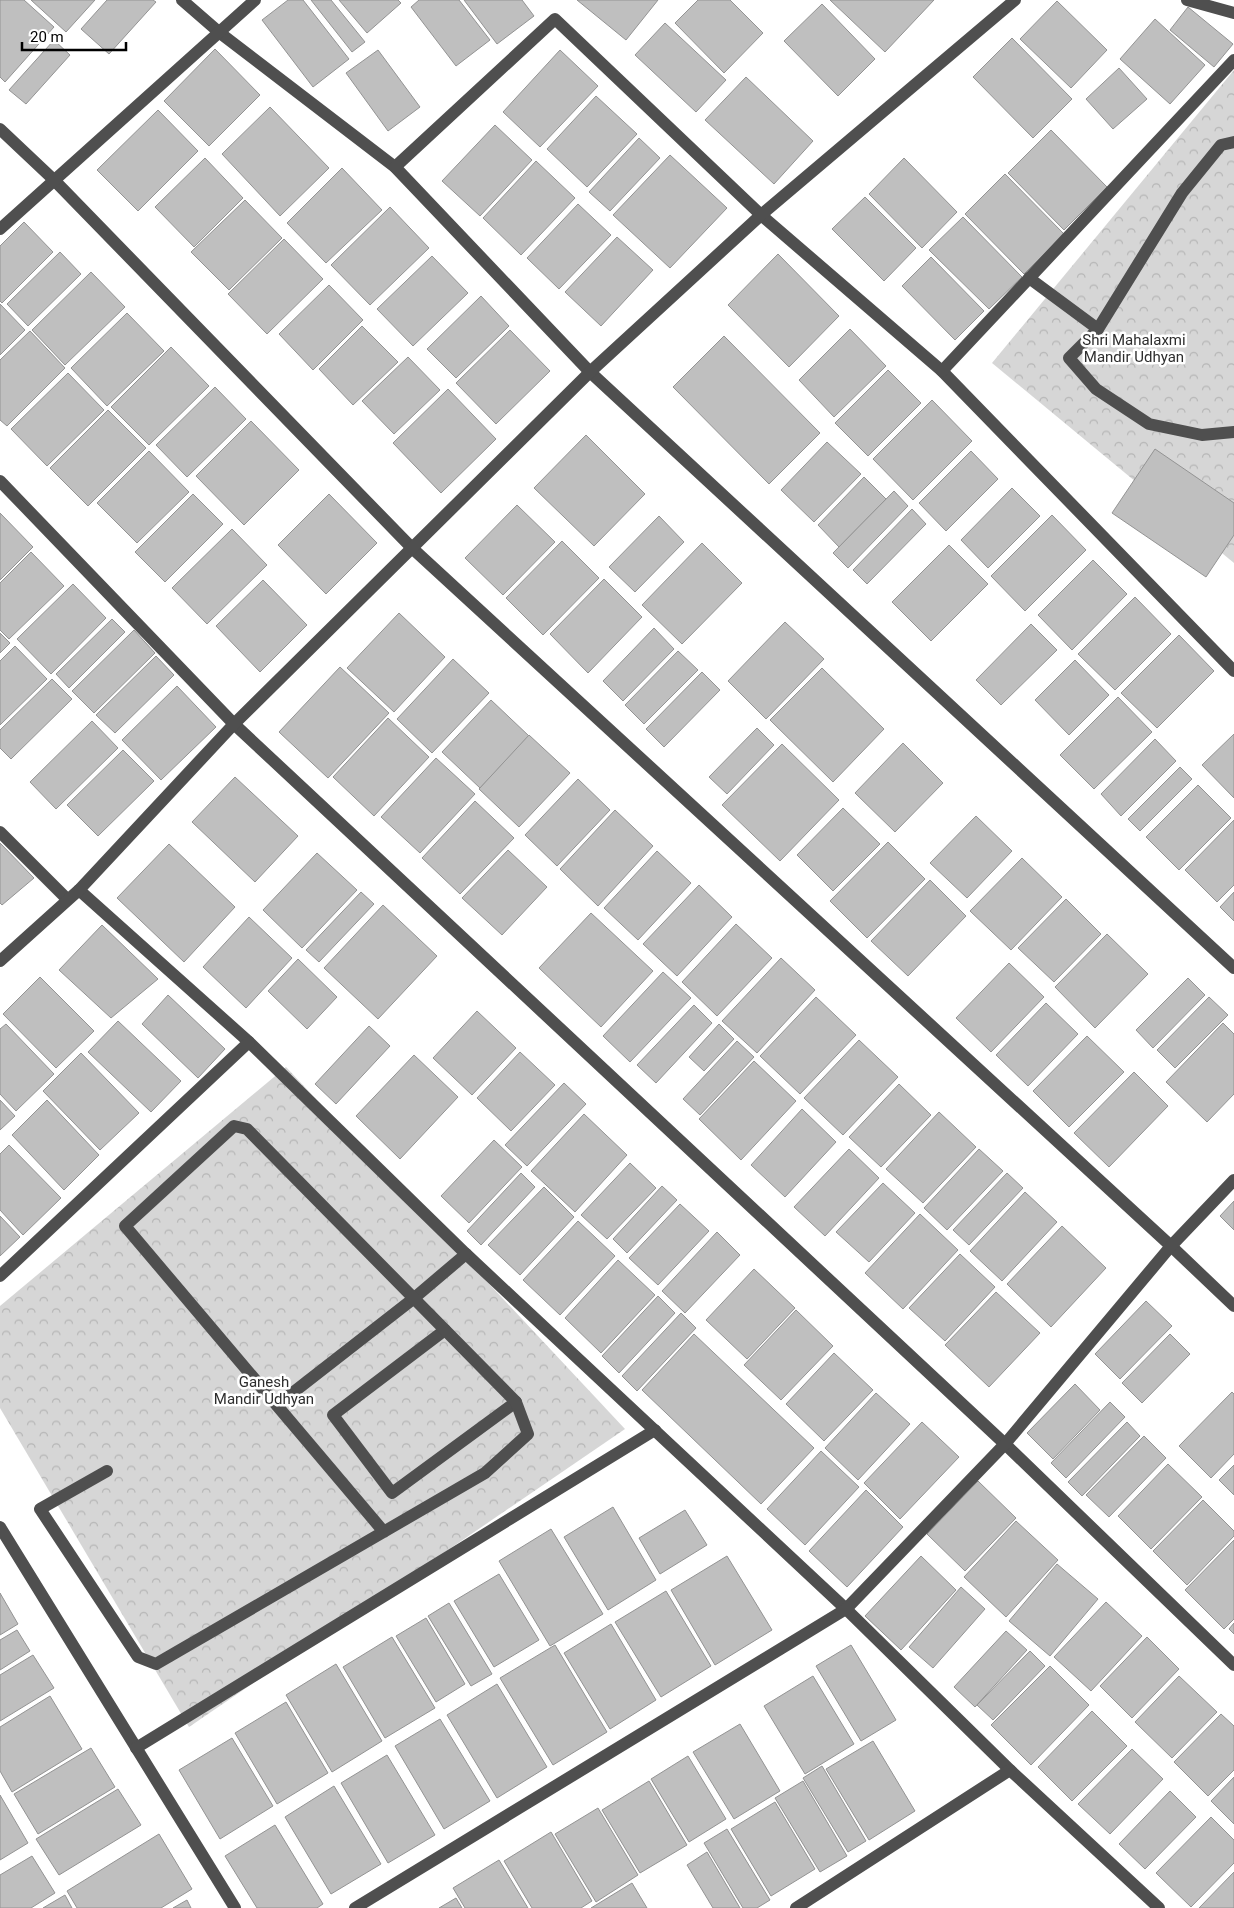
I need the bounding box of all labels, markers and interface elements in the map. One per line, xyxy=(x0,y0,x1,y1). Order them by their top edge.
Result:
scale bar xyxy=(22,20,126,52)
text: 20 m xyxy=(30,28,64,46)
park label: Shri Mahalaxmi Mandir Udhyan xyxy=(1082,331,1186,366)
park label: Ganesh Mandir Udhyan xyxy=(214,1373,314,1408)

